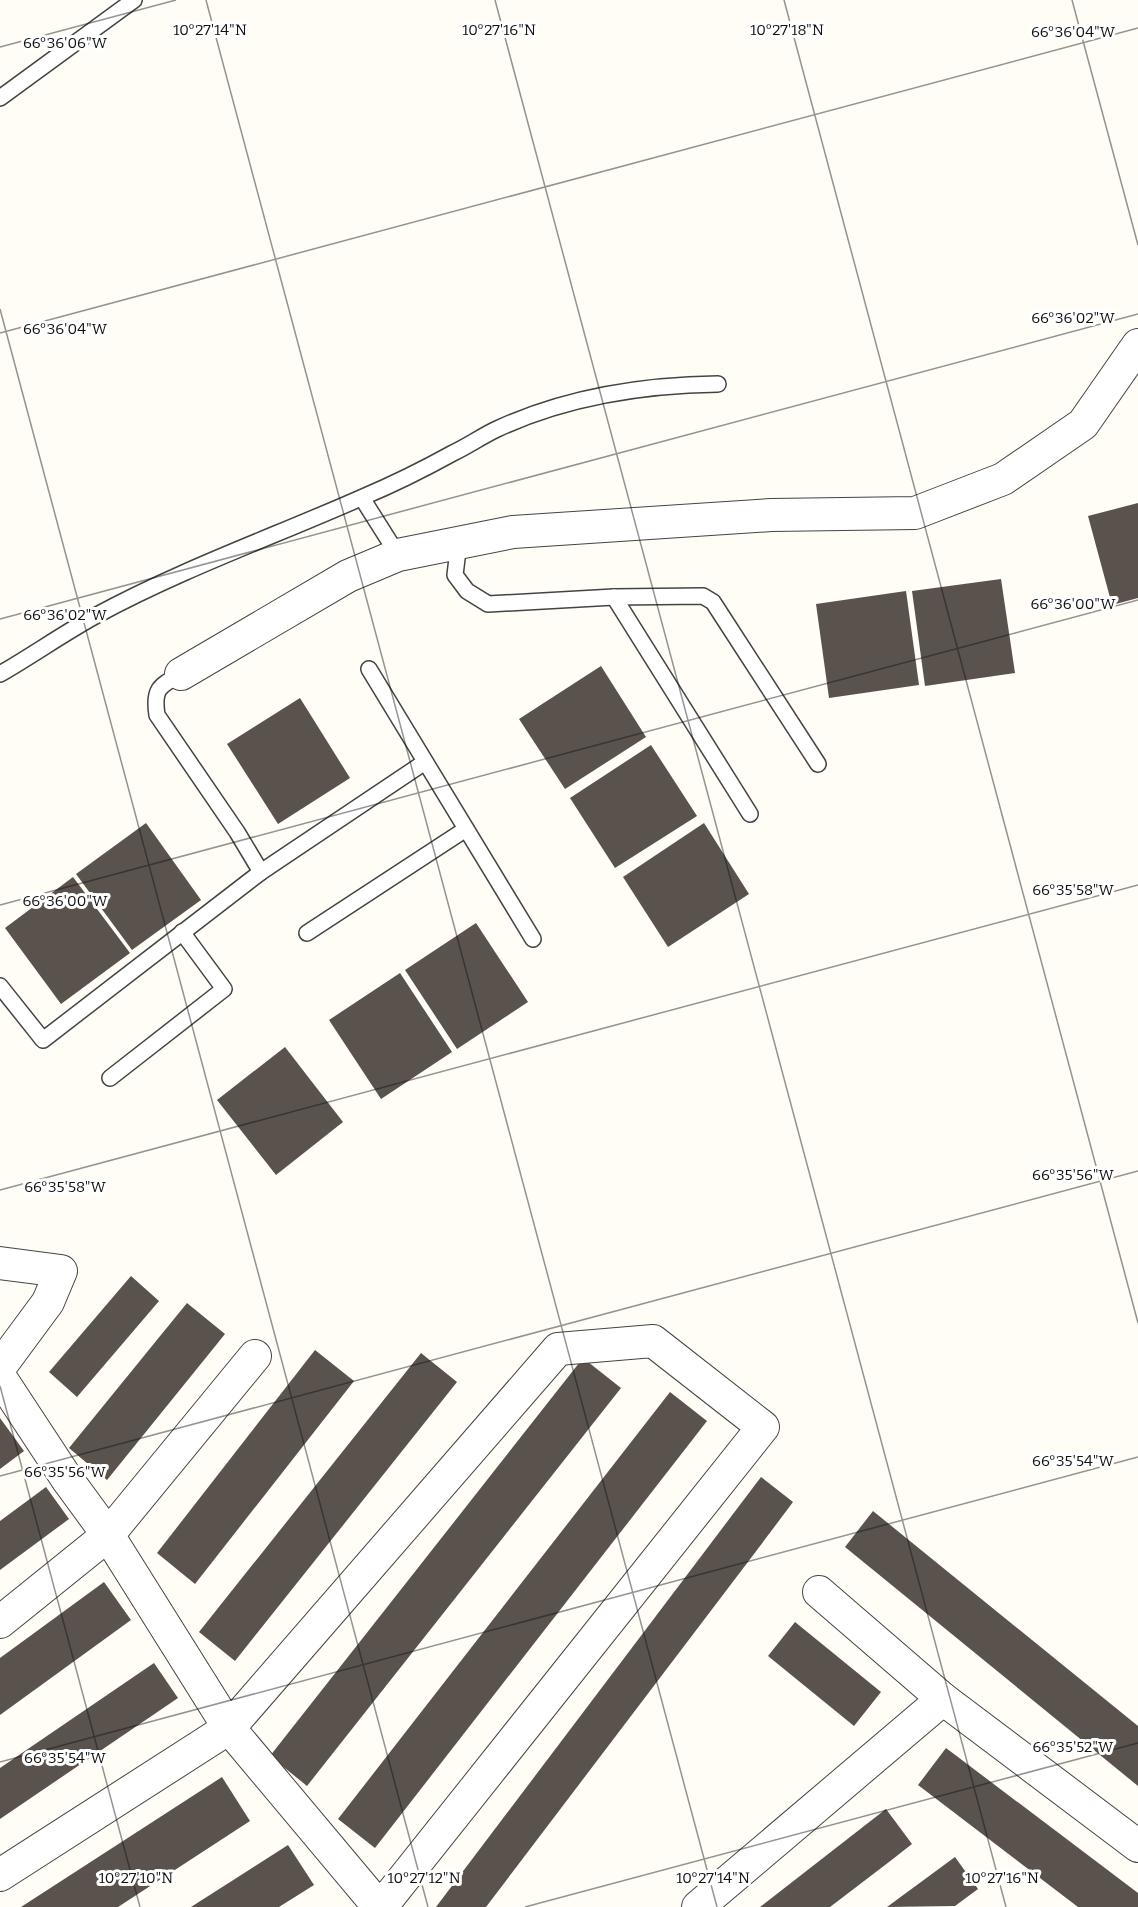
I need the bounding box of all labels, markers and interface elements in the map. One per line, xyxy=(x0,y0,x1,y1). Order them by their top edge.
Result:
text: 10°27'14"N xyxy=(173,21,247,39)
text: 10°27'16"N xyxy=(462,21,536,39)
text: 10°27'18"N xyxy=(750,21,824,39)
text: 66°36'04"W xyxy=(1031,23,1116,41)
text: 66°36'06"W xyxy=(23,34,108,52)
text: 66°36'02"W xyxy=(1031,309,1115,327)
text: 66°36'04"W xyxy=(23,320,108,338)
text: 66°36'00"W xyxy=(1030,595,1116,613)
text: 66°36'02"W xyxy=(23,606,107,624)
text: 66°35'58"W xyxy=(1032,881,1114,899)
text: 66°36'00"W xyxy=(22,892,108,910)
text: 66°35'56"W xyxy=(1032,1166,1115,1184)
text: 66°35'58"W xyxy=(24,1178,106,1196)
text: 66°35'54"W xyxy=(1032,1452,1115,1470)
text: 66°35'56"W xyxy=(24,1463,107,1481)
text: 66°35'52"W xyxy=(1033,1738,1114,1756)
text: 66°35'54"W xyxy=(24,1749,107,1767)
text: 10°27'10"N xyxy=(99,1869,173,1887)
text: 10°27'12"N xyxy=(387,1869,461,1887)
text: 10°27'14"N xyxy=(676,1869,750,1887)
text: 10°27'16"N xyxy=(965,1869,1039,1887)

